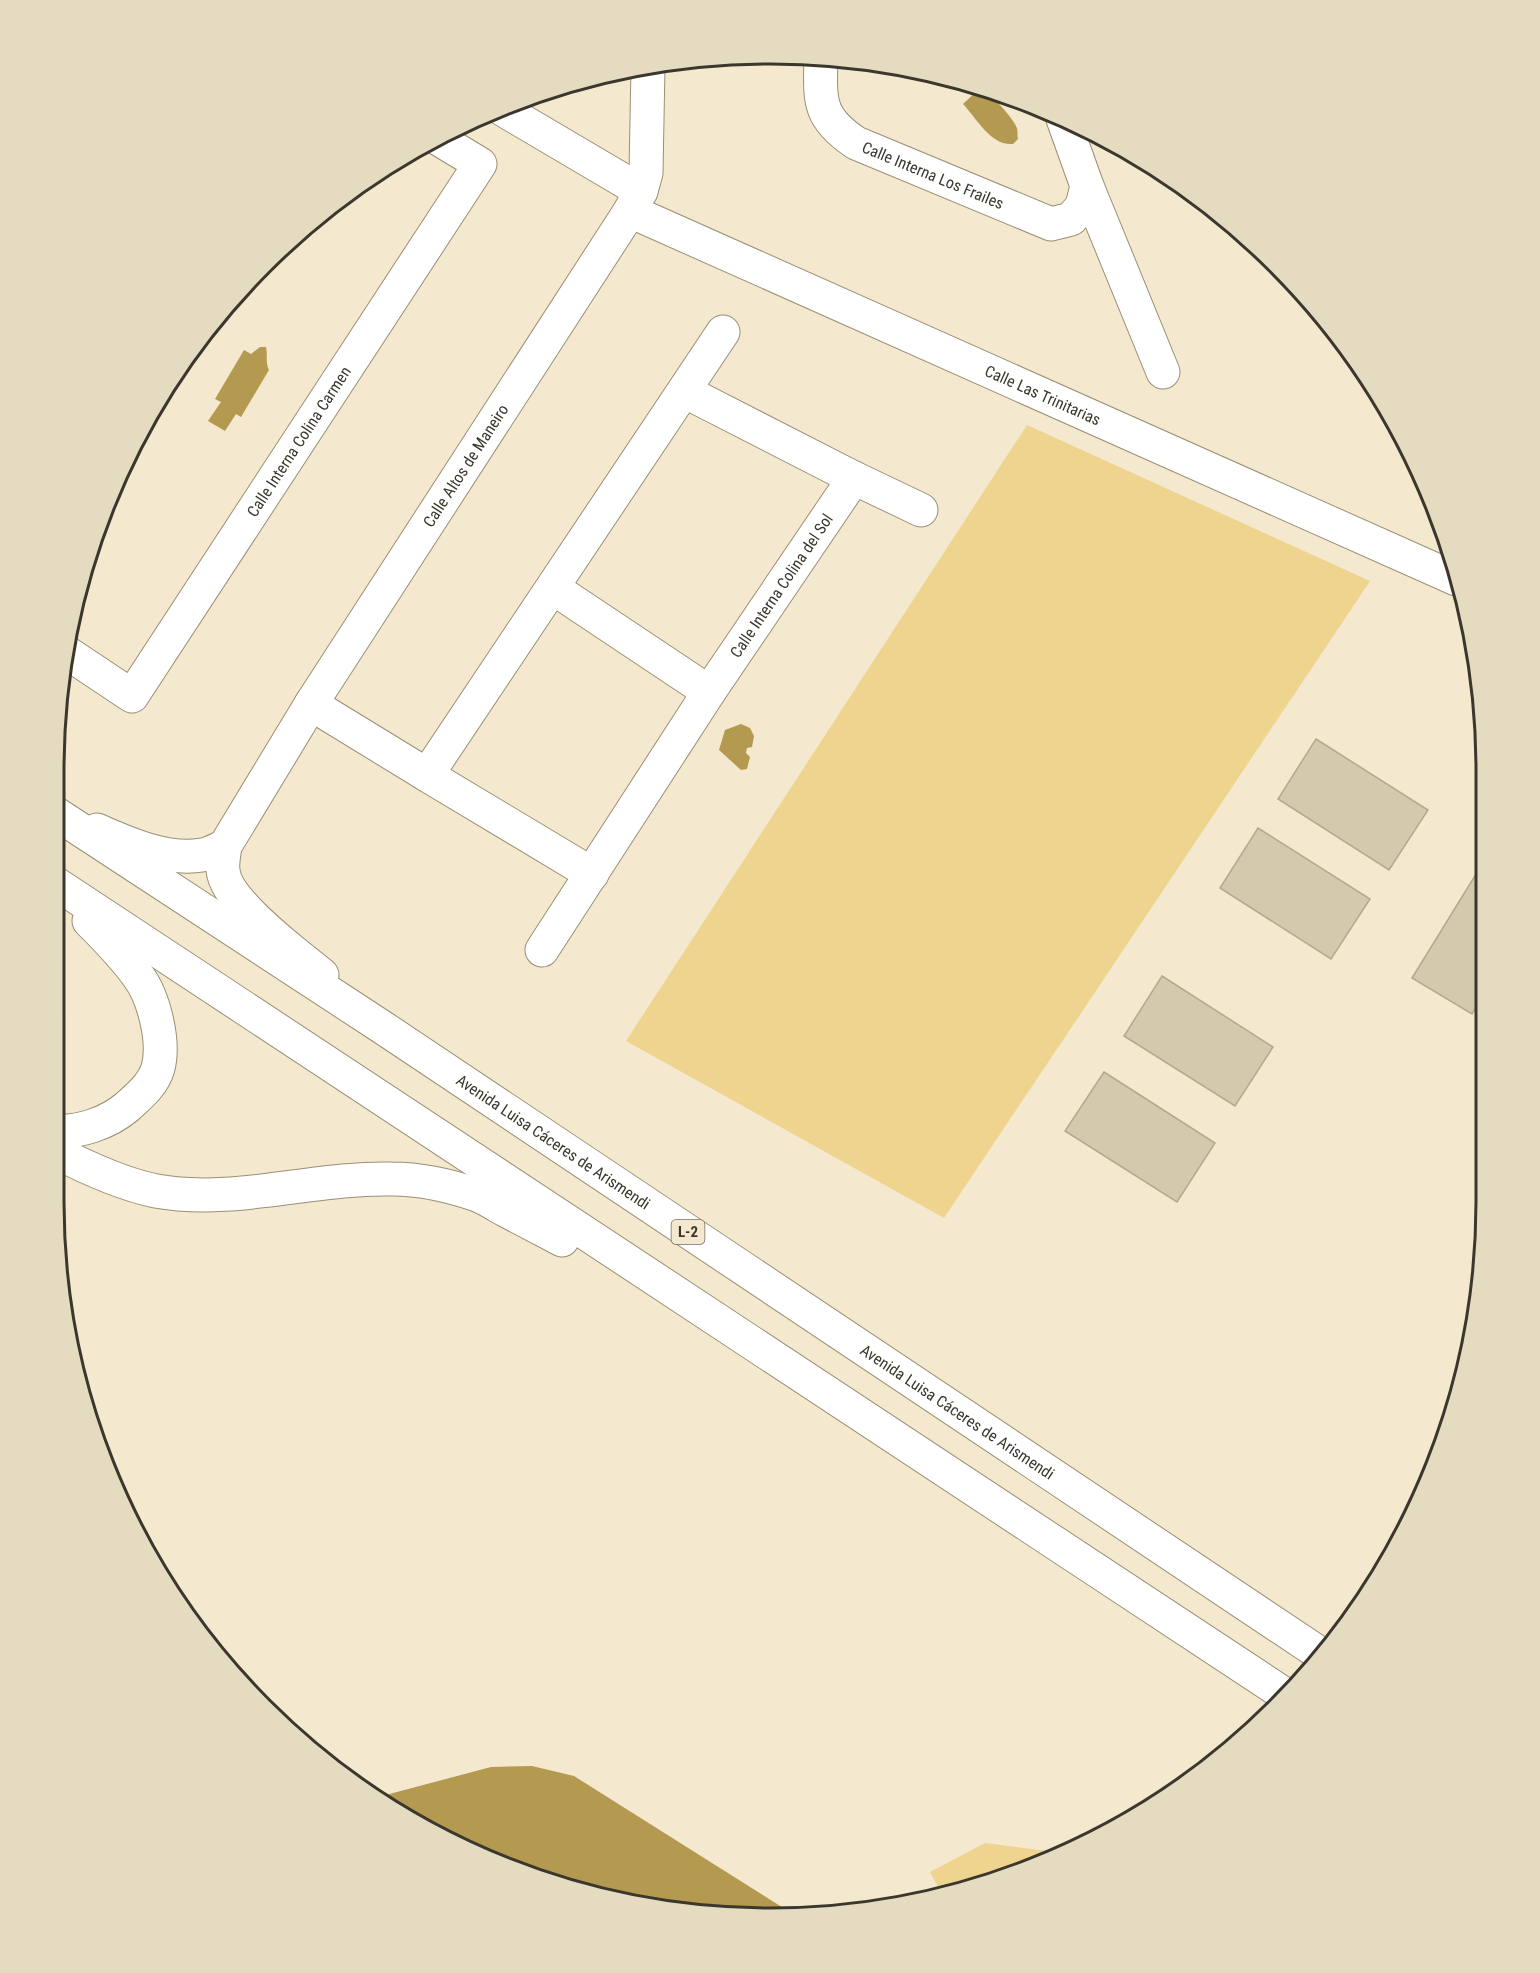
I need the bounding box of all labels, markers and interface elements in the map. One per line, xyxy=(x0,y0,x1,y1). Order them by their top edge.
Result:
street label: Calle Interna Los Frailes xyxy=(859,137,1007,213)
street label: Calle Las Trinitarias xyxy=(982,361,1104,429)
street label: Calle Interna Colina Carmen xyxy=(243,363,355,520)
street label: Calle Altos de Maneiro xyxy=(419,401,512,530)
street label: Calle Interna Colina del Sol xyxy=(726,510,837,661)
street label: Avenida Luisa Cáceres de Arismendi xyxy=(453,1070,654,1213)
road number: L-2 xyxy=(672,1220,704,1244)
street label: Avenida Luisa Cáceres de Arismendi xyxy=(857,1340,1058,1483)

